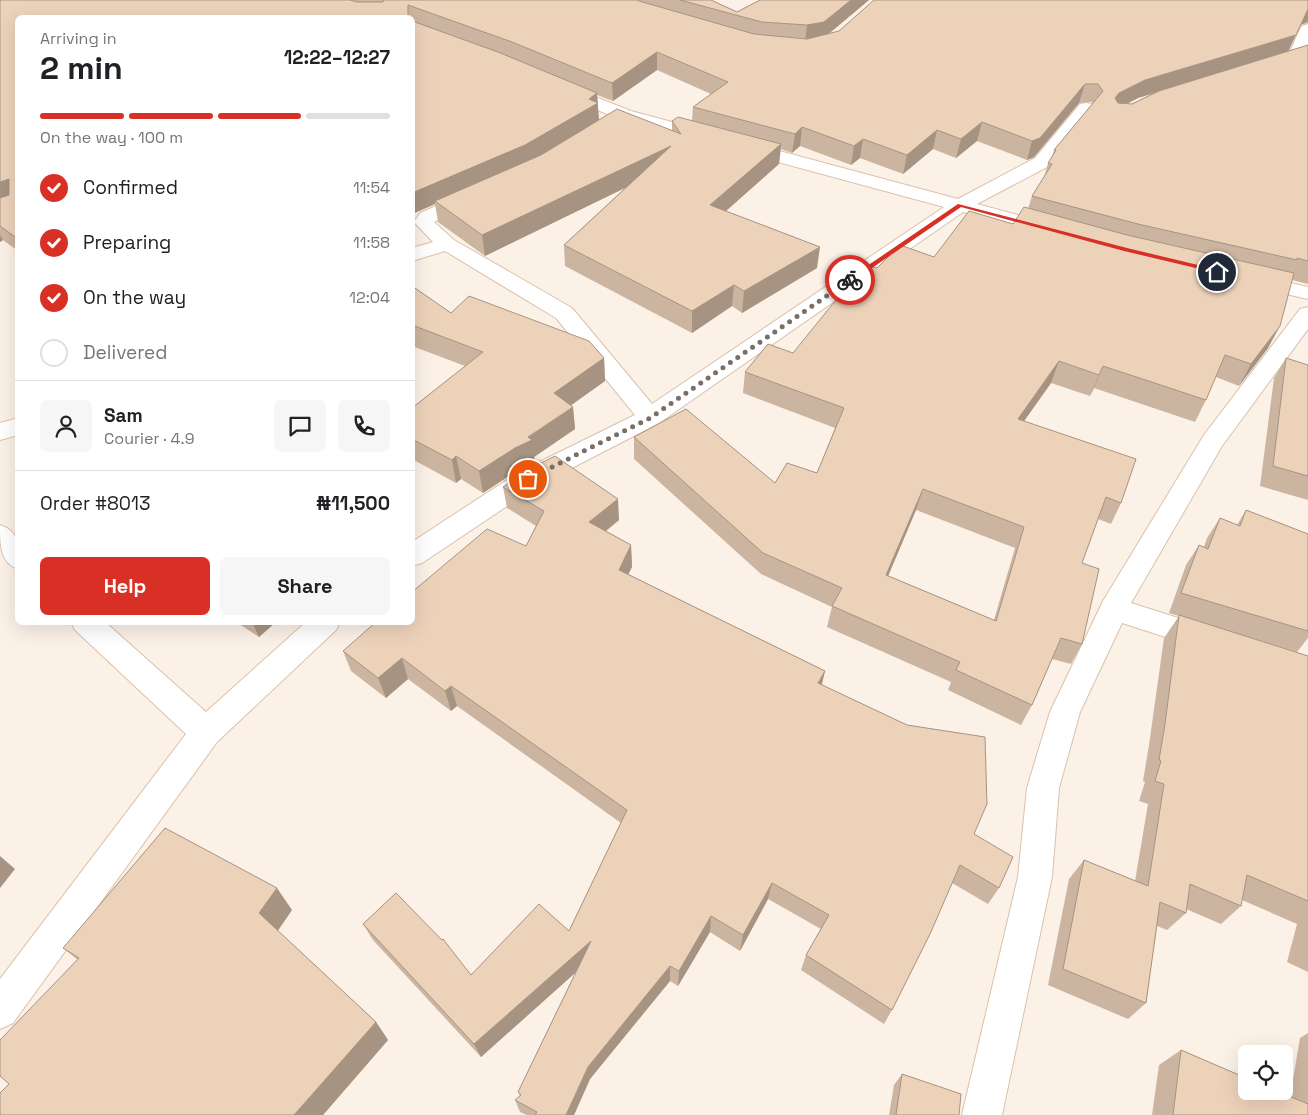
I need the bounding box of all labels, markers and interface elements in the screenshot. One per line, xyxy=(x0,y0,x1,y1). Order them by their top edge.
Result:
text: Arriving in xyxy=(40,28,117,49)
text: 12:22–12:27 xyxy=(284,45,390,70)
text: 2 min xyxy=(40,48,123,88)
text: On the way · 100 m xyxy=(40,127,183,148)
icon: check xyxy=(40,174,68,202)
text: Confirmed xyxy=(83,175,178,200)
text: 11:54 xyxy=(353,177,390,198)
icon: check xyxy=(40,229,68,257)
text: Preparing xyxy=(83,230,171,255)
text: 11:58 xyxy=(353,232,390,253)
pin xyxy=(1196,251,1238,293)
courier xyxy=(825,255,875,305)
icon: home xyxy=(1203,258,1231,286)
icon: bike xyxy=(836,266,864,294)
icon: check xyxy=(40,284,68,312)
text: On the way xyxy=(83,285,186,310)
text: 12:04 xyxy=(349,287,390,308)
text: Delivered xyxy=(83,340,168,365)
button: person xyxy=(40,400,92,452)
button: chat xyxy=(274,400,326,452)
button: phone xyxy=(338,400,390,452)
text: Sam xyxy=(104,403,143,428)
text: Courier · 4.9 xyxy=(104,428,194,449)
pin xyxy=(507,458,549,500)
icon: bag xyxy=(514,465,542,493)
text: Order #8013 xyxy=(40,491,150,516)
text: ₦11,500 xyxy=(316,491,390,516)
button: Help xyxy=(40,557,210,615)
button: Share xyxy=(220,557,390,615)
map controls xyxy=(1238,1045,1293,1100)
button: locate xyxy=(1238,1045,1293,1100)

